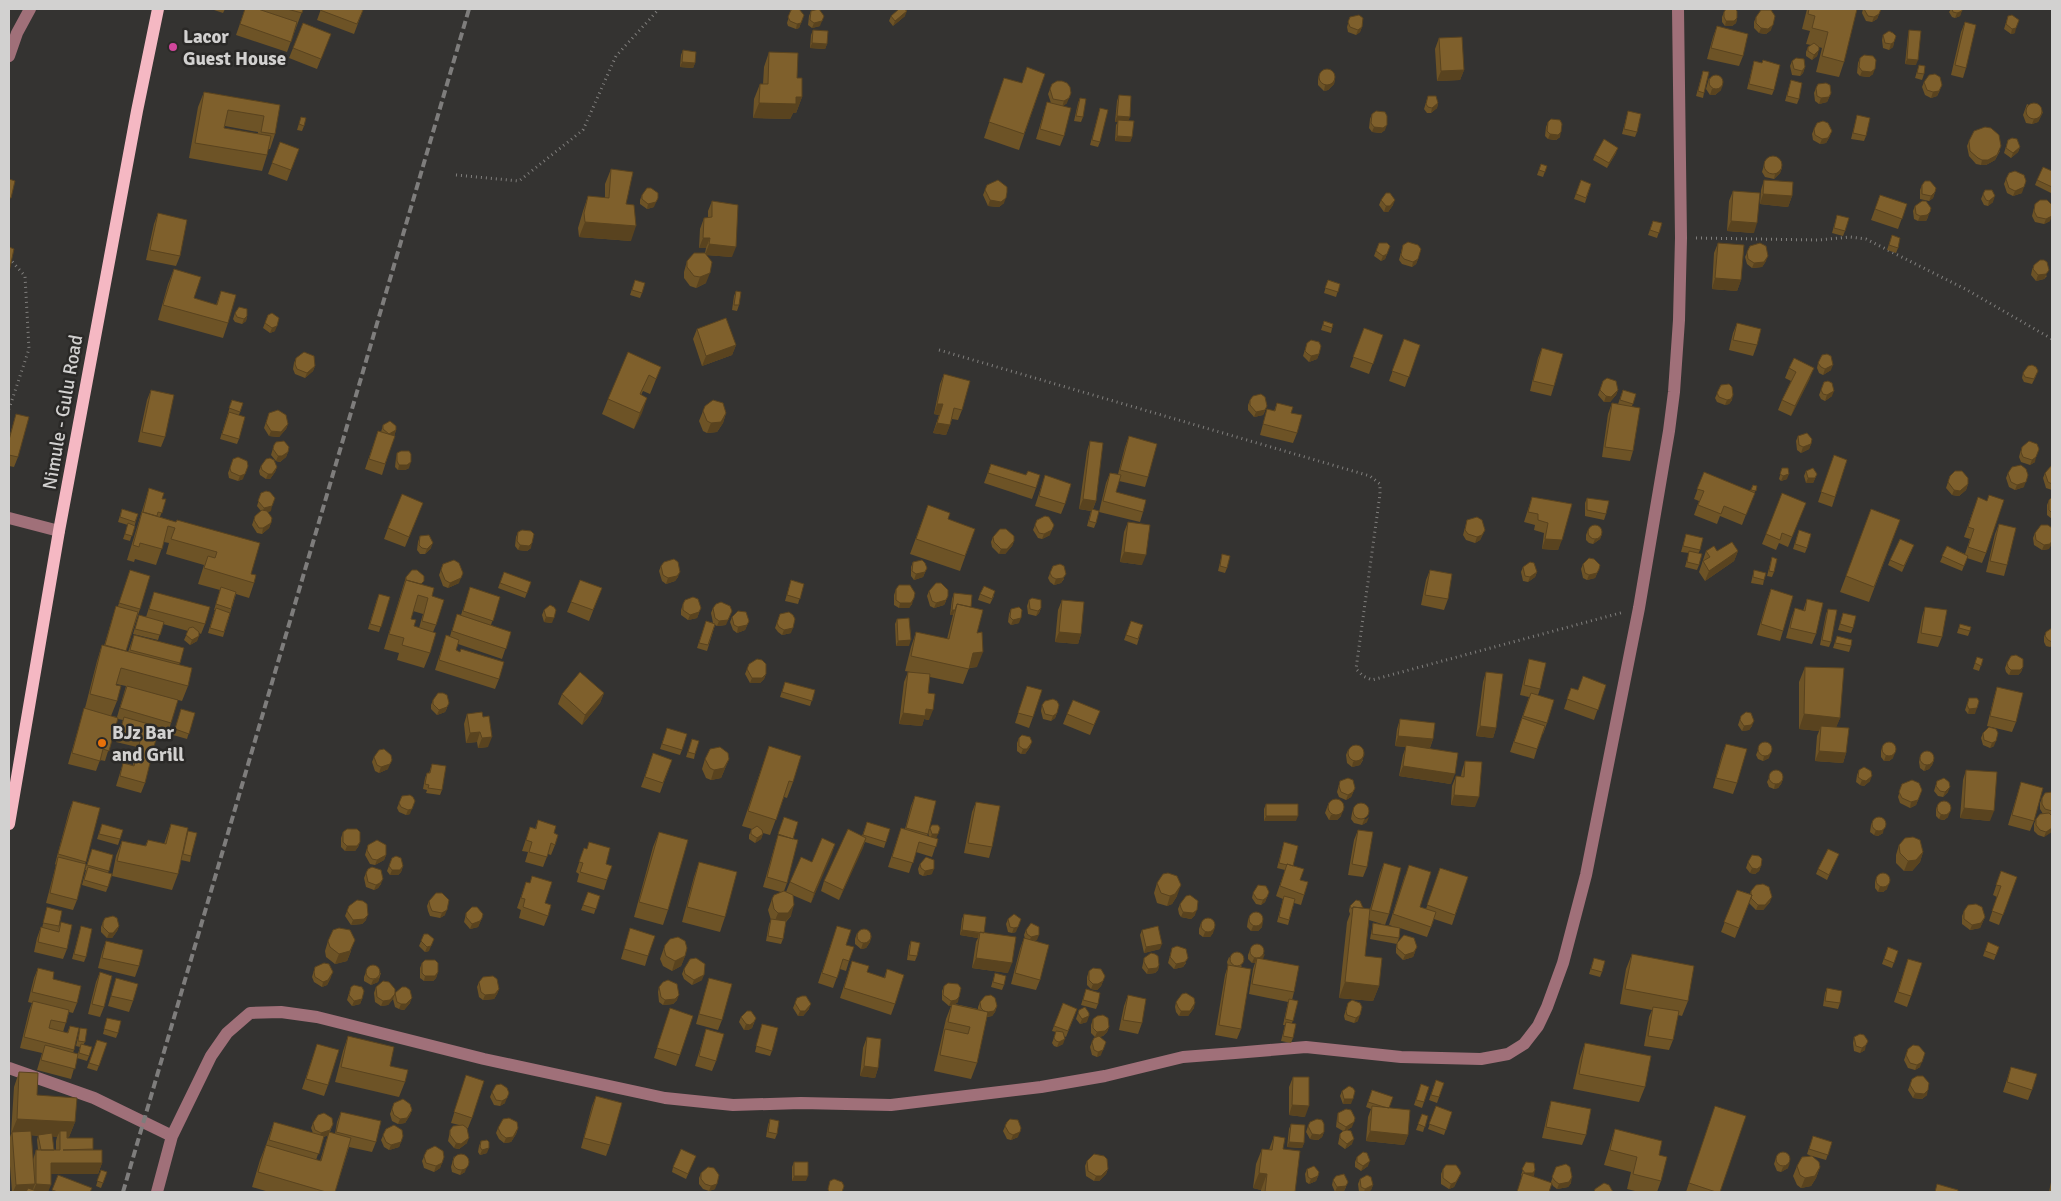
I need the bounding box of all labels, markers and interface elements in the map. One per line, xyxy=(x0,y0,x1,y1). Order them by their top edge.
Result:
place label: Lacor Guest House xyxy=(183,25,286,71)
marker: Lacor Guest House xyxy=(167,41,179,53)
street label: Nimule - Gulu Road xyxy=(38,333,88,491)
place label: BJz Bar and Grill xyxy=(112,721,184,767)
marker: BJz Bar and Grill xyxy=(96,737,108,749)

